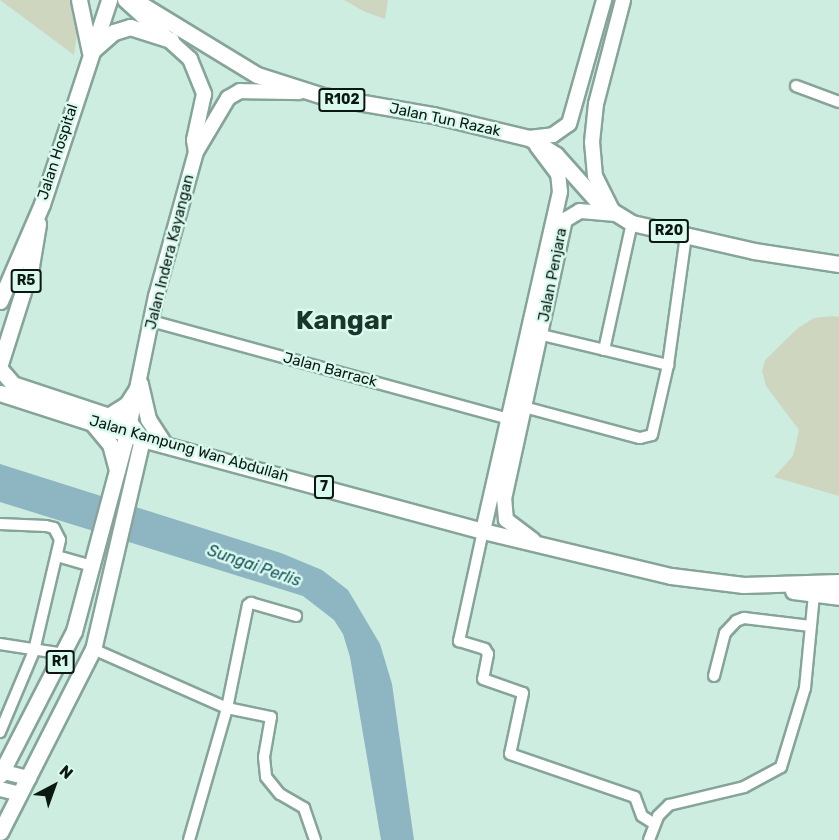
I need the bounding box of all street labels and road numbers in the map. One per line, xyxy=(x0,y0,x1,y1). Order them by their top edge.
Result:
road number: R102 xyxy=(318,89,366,111)
street label: Jalan Tun Razak xyxy=(388,99,502,141)
street label: Jalan Hospital xyxy=(34,102,82,202)
street label: Jalan Indera Kayangan xyxy=(142,173,198,331)
road number: R20 xyxy=(648,220,690,242)
street label: Jalan Penjara xyxy=(535,226,571,324)
road number: R5 xyxy=(9,270,42,292)
street label: Jalan Barrack xyxy=(281,349,379,391)
street label: Jalan Kampung Wan Abdullah xyxy=(87,412,291,486)
road number: 7 xyxy=(314,476,334,498)
road number: R1 xyxy=(45,651,75,673)

